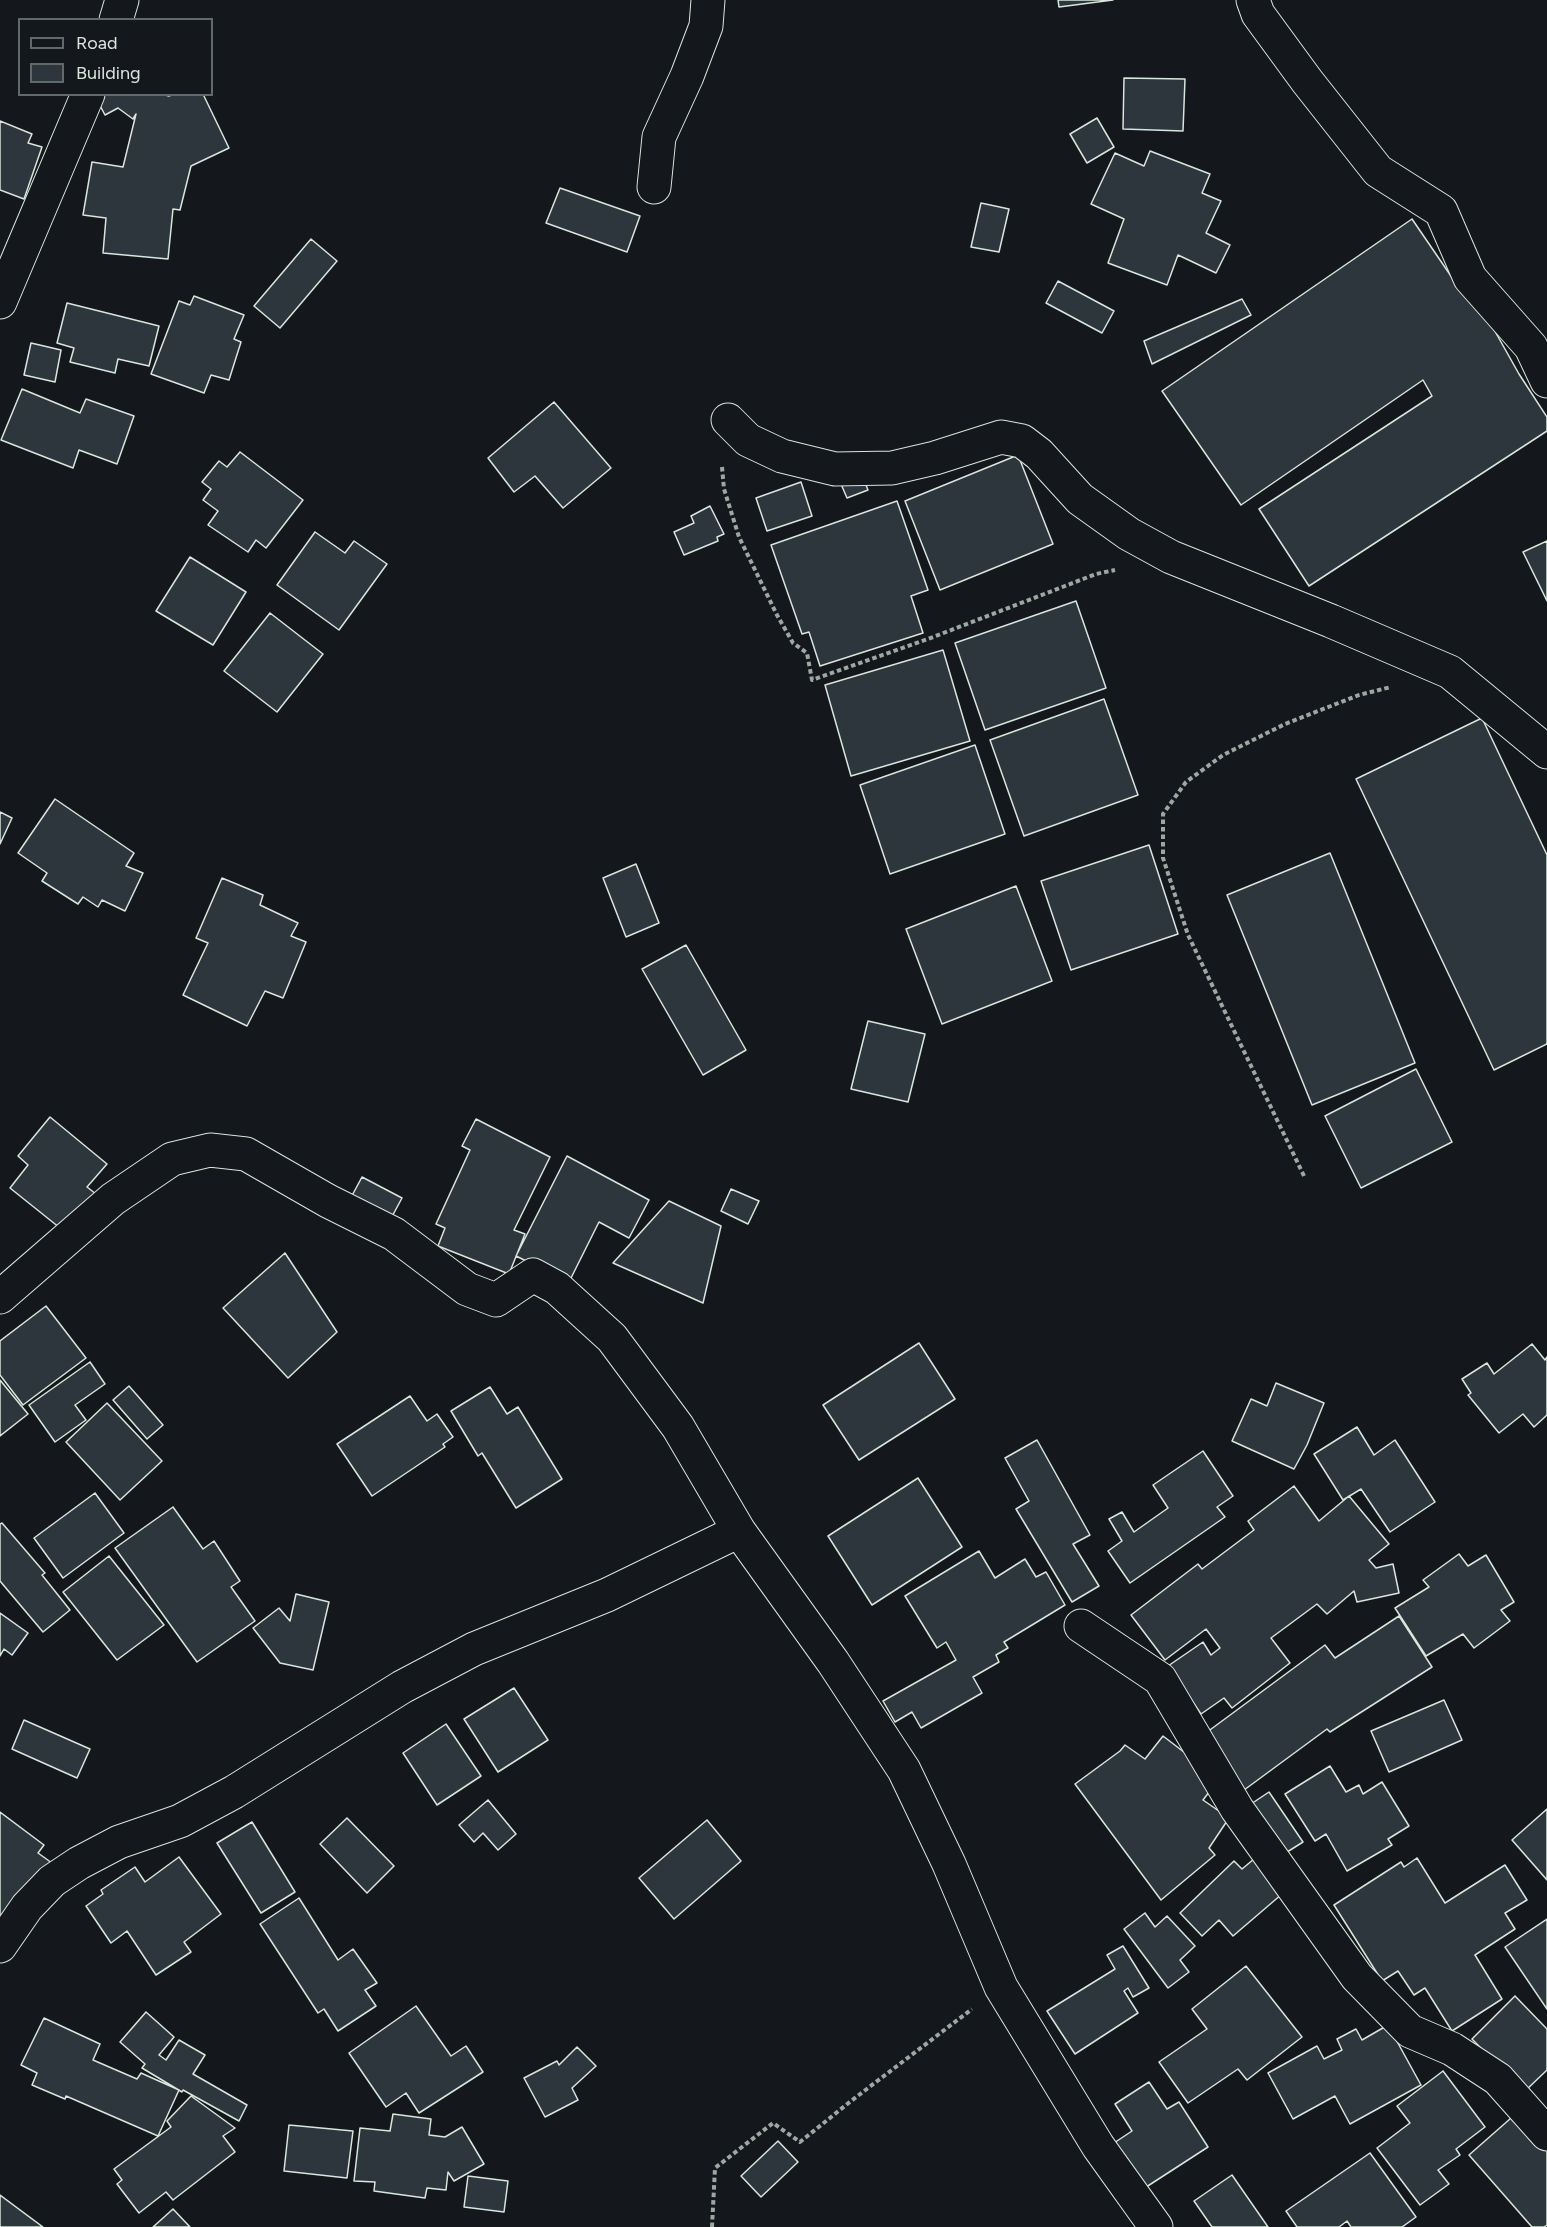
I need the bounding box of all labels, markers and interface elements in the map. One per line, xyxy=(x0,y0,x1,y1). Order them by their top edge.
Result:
legend xyxy=(18,18,213,96)
text: Road xyxy=(76,32,117,54)
text: Building xyxy=(76,62,141,84)

